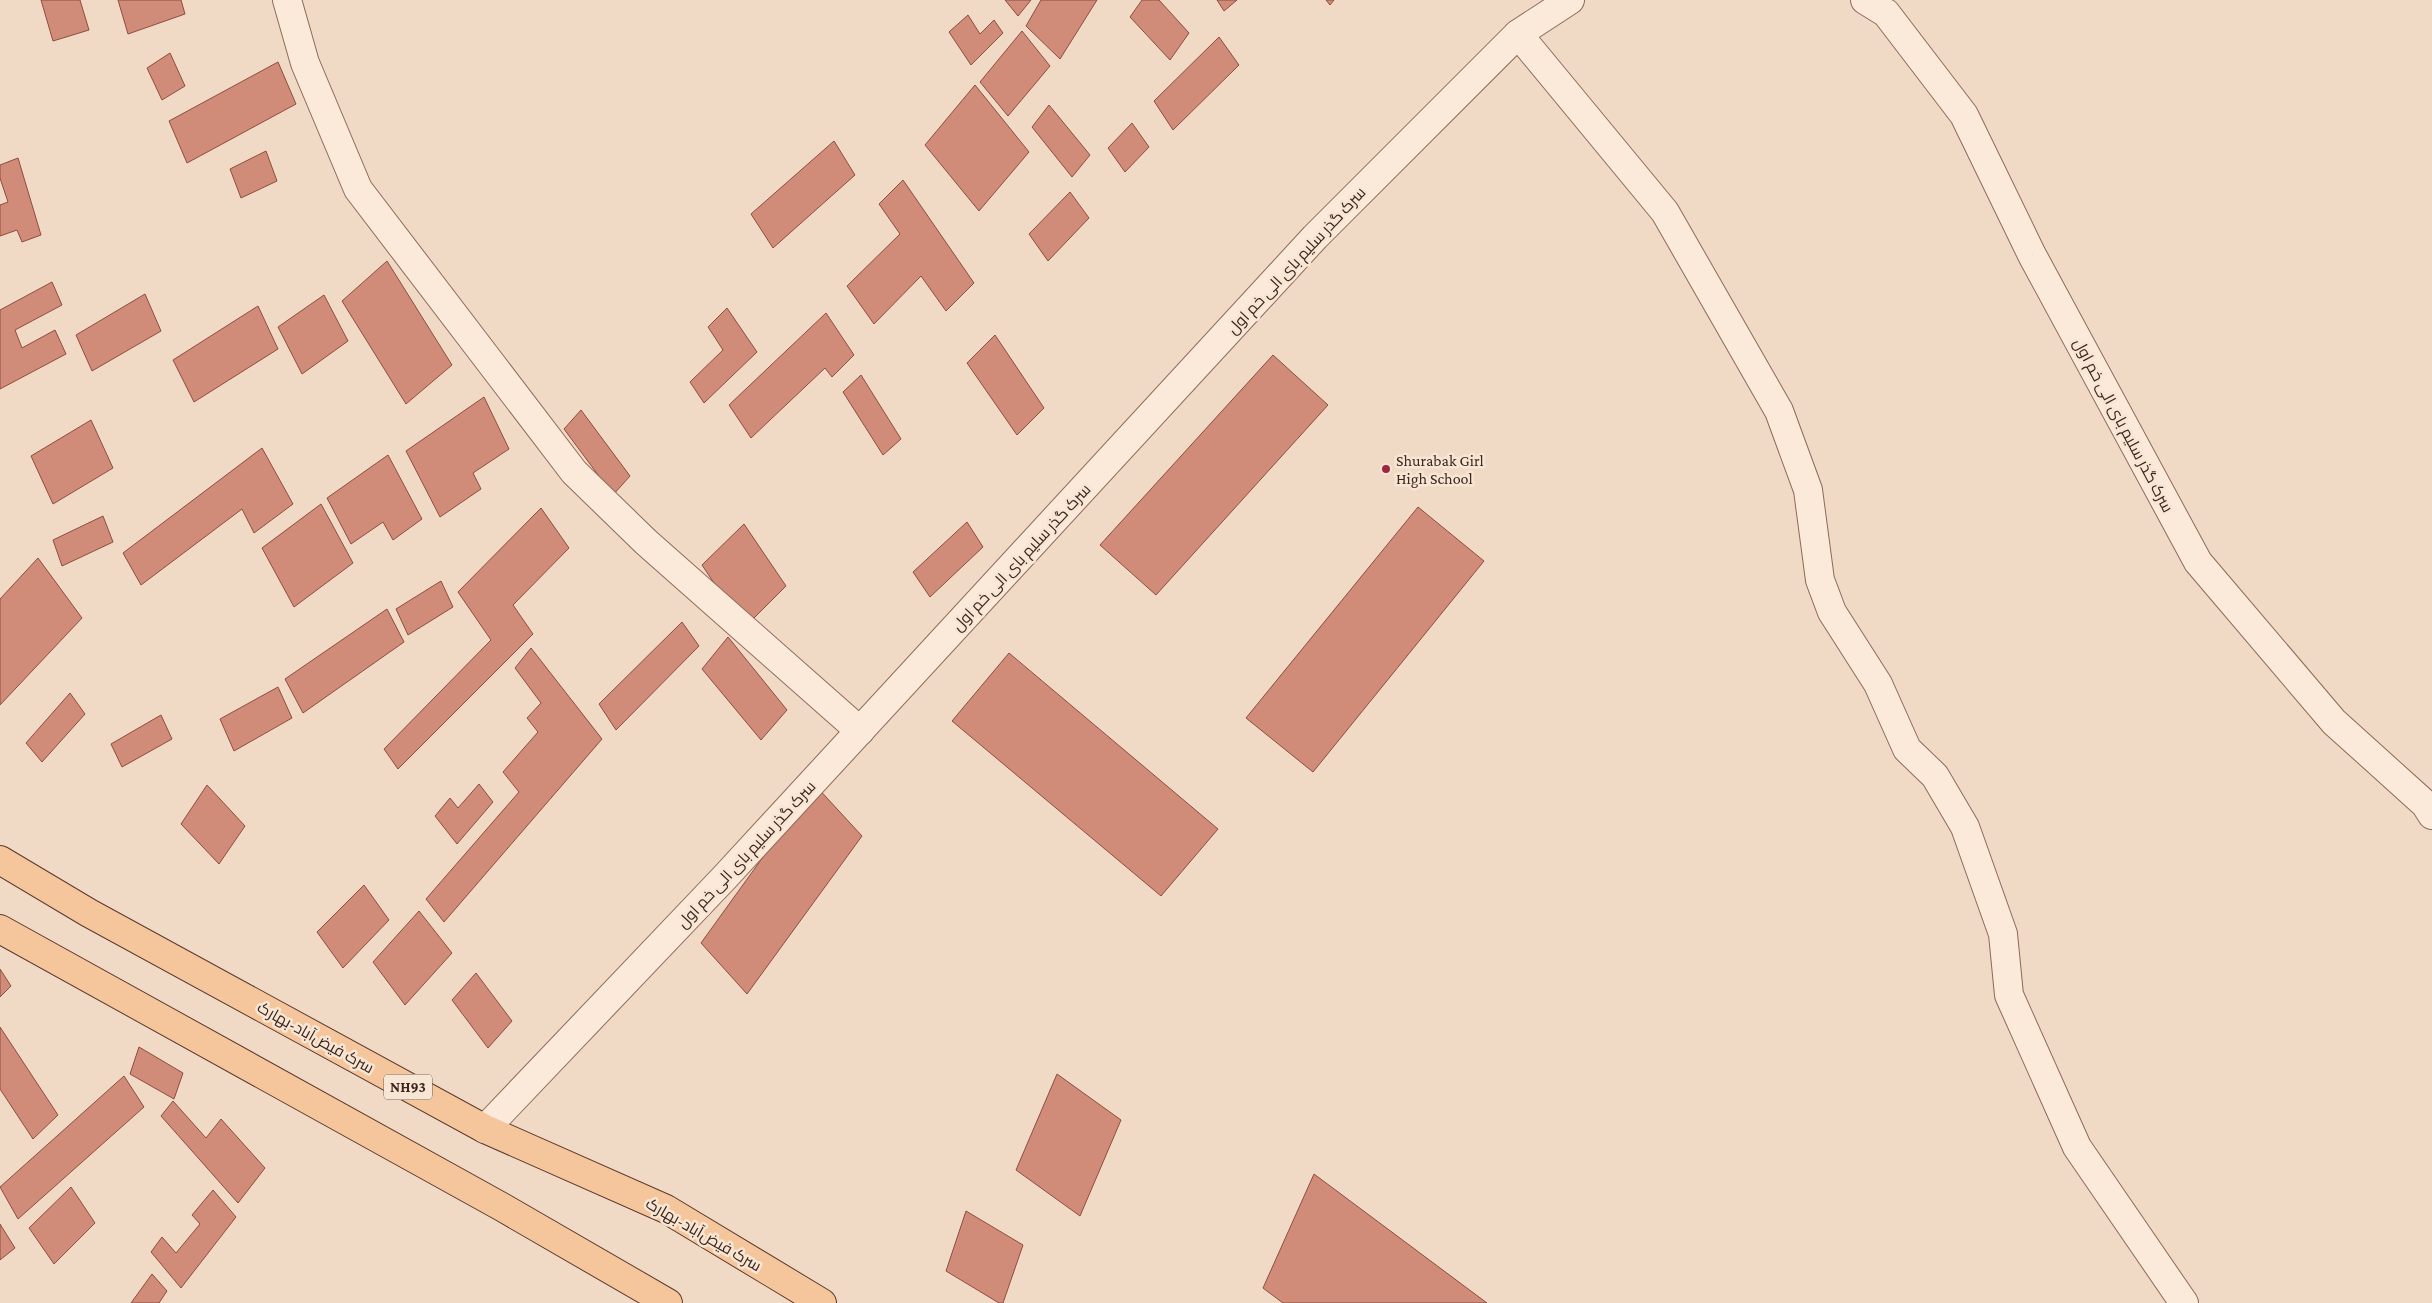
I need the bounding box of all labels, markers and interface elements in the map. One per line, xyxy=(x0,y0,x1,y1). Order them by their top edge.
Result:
street label: سرک گذر سلیم بای الی خم اول xyxy=(1224,183,1371,339)
street label: سرک گذر سلیم بای الی خم اول xyxy=(2068,335,2177,517)
place label: Shurabak Girl High School xyxy=(1396,452,1484,488)
marker: Shurabak Girl High School xyxy=(1380,463,1392,475)
street label: سرک گذر سلیم بای الی خم اول xyxy=(949,480,1096,636)
street label: سرک گذر سلیم بای الی خم اول xyxy=(674,777,821,933)
street label: سرک فیض‌آباد-بهارک xyxy=(254,998,377,1078)
road number: NH93 xyxy=(384,1074,432,1100)
street label: سرک فیض‌آباد-بهارک xyxy=(642,1194,764,1276)

